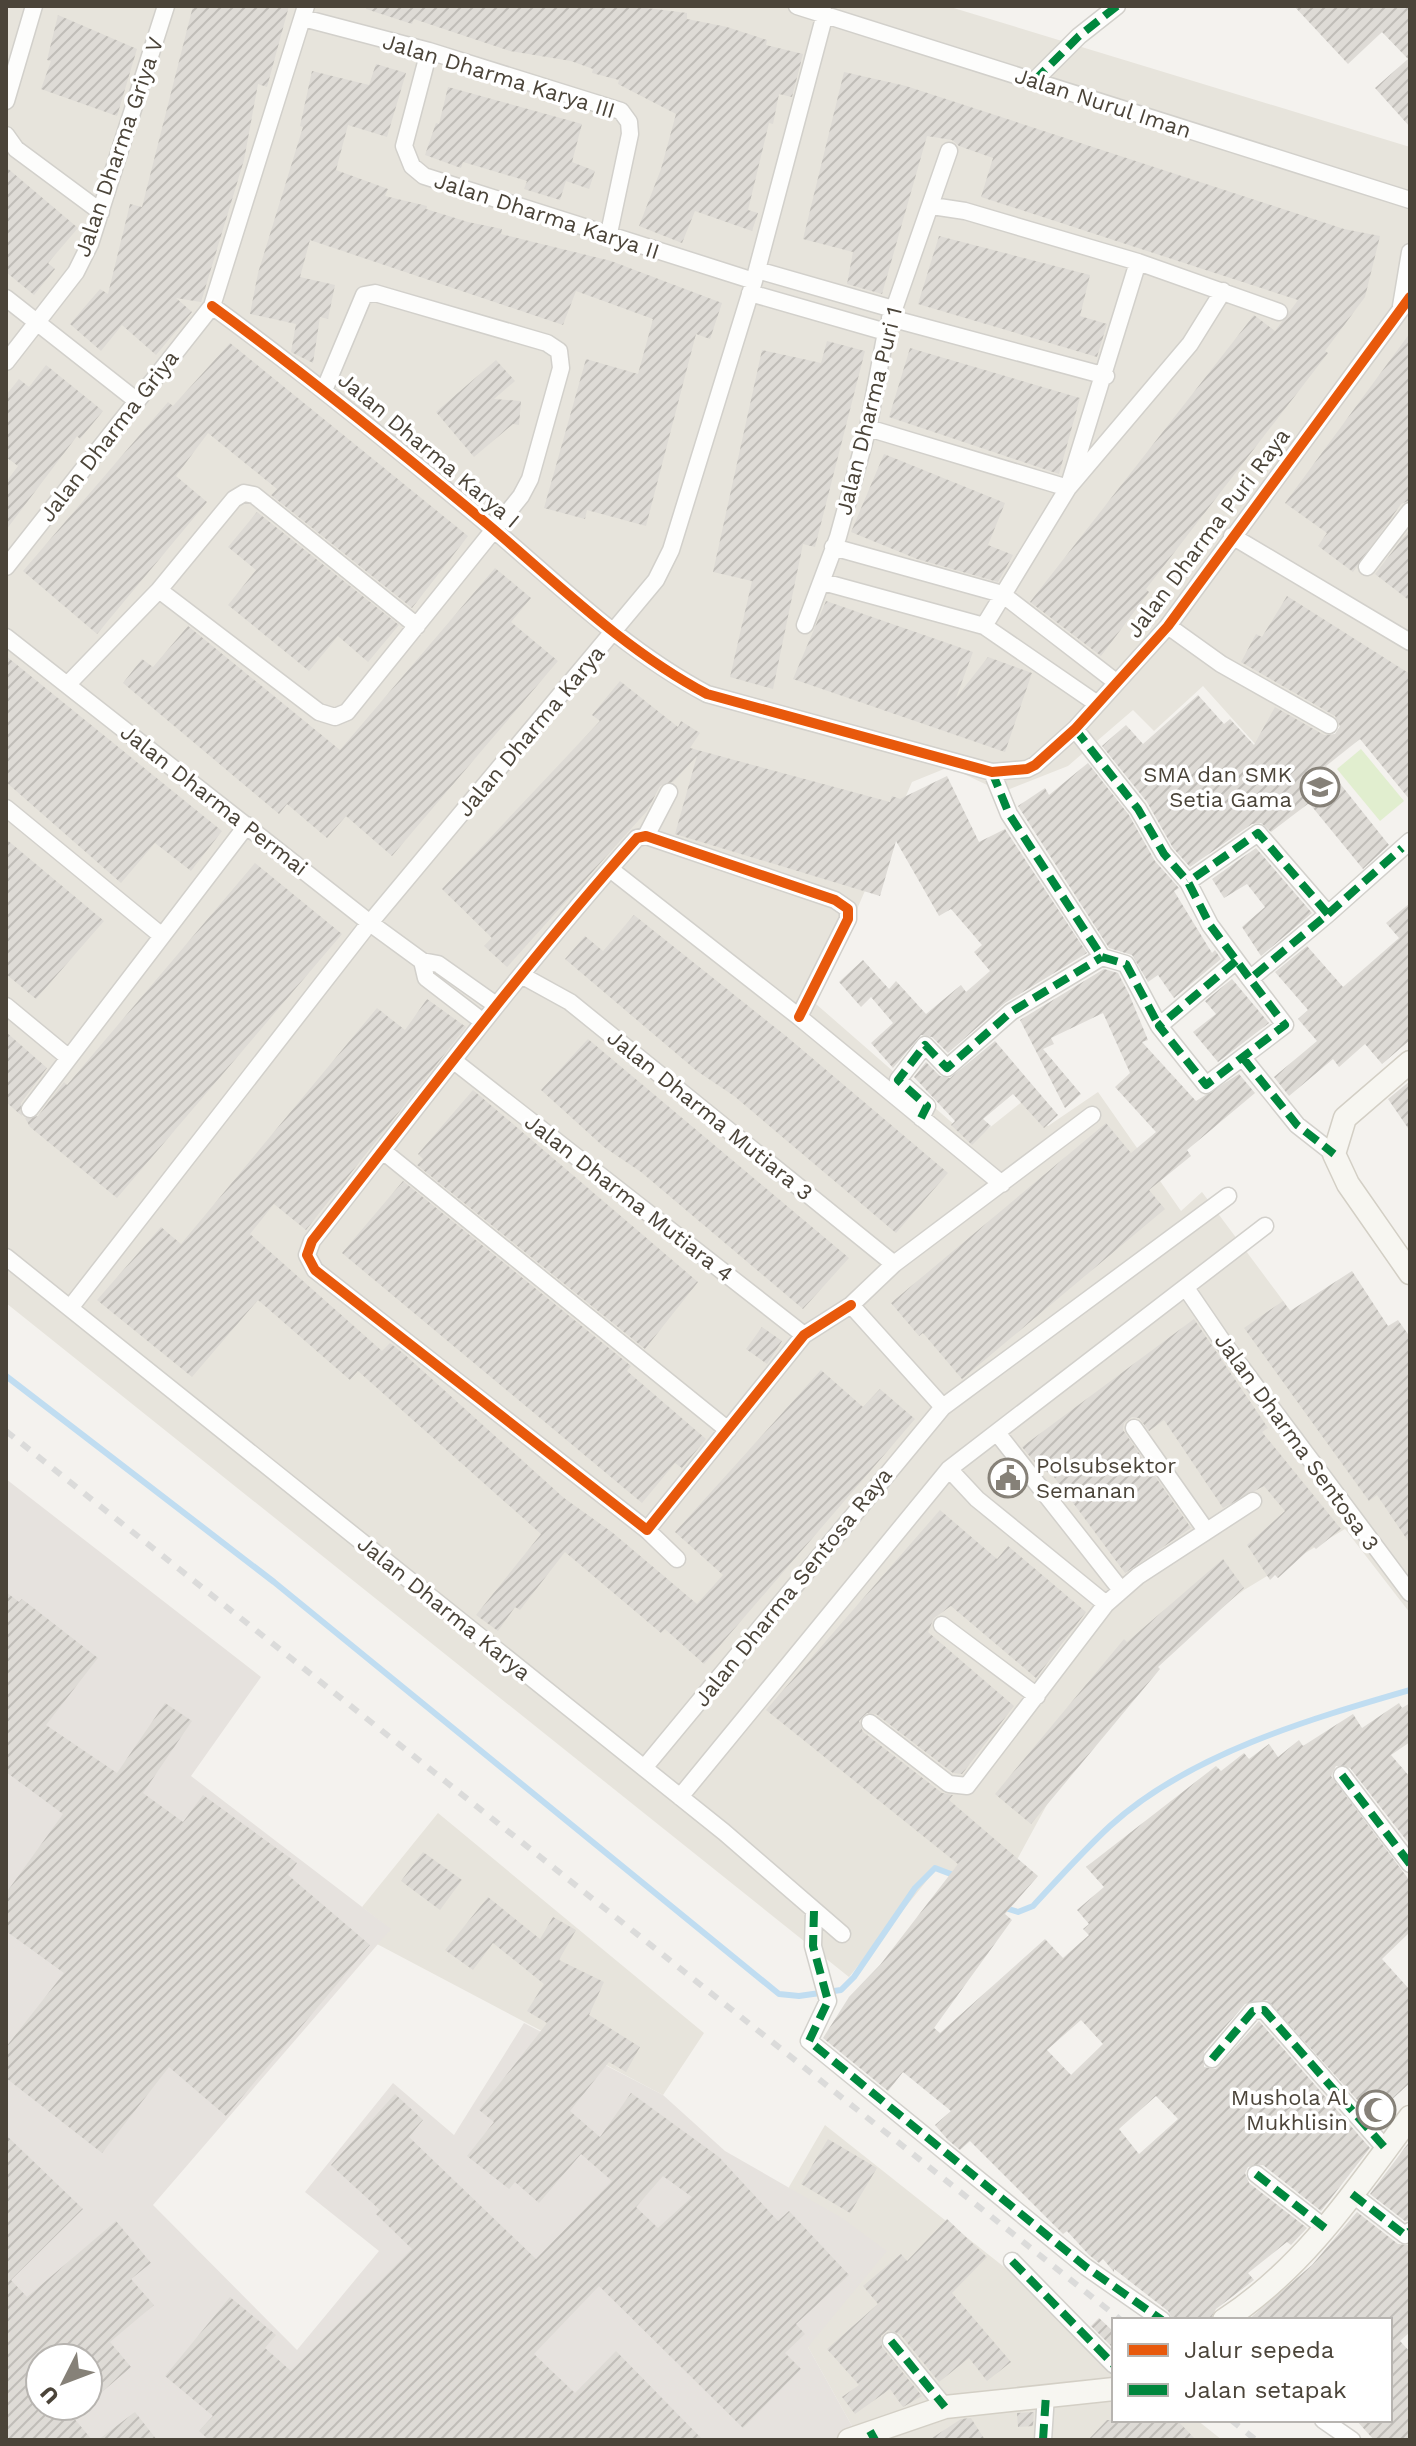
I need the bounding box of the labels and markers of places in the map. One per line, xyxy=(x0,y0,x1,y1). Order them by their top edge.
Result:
place label: SMA dan SMK Setia Gama xyxy=(1143,762,1292,812)
school or university icon: SMA dan SMK Setia Gama xyxy=(1299,766,1341,808)
place label: Polsubsektor Semanan xyxy=(1036,1453,1176,1503)
public building icon: Polsubsektor Semanan xyxy=(987,1457,1029,1499)
place label: Mushola Al Mukhlisin xyxy=(1231,2085,1348,2135)
mosque icon: Mushola Al Mukhlisin xyxy=(1355,2089,1397,2131)

